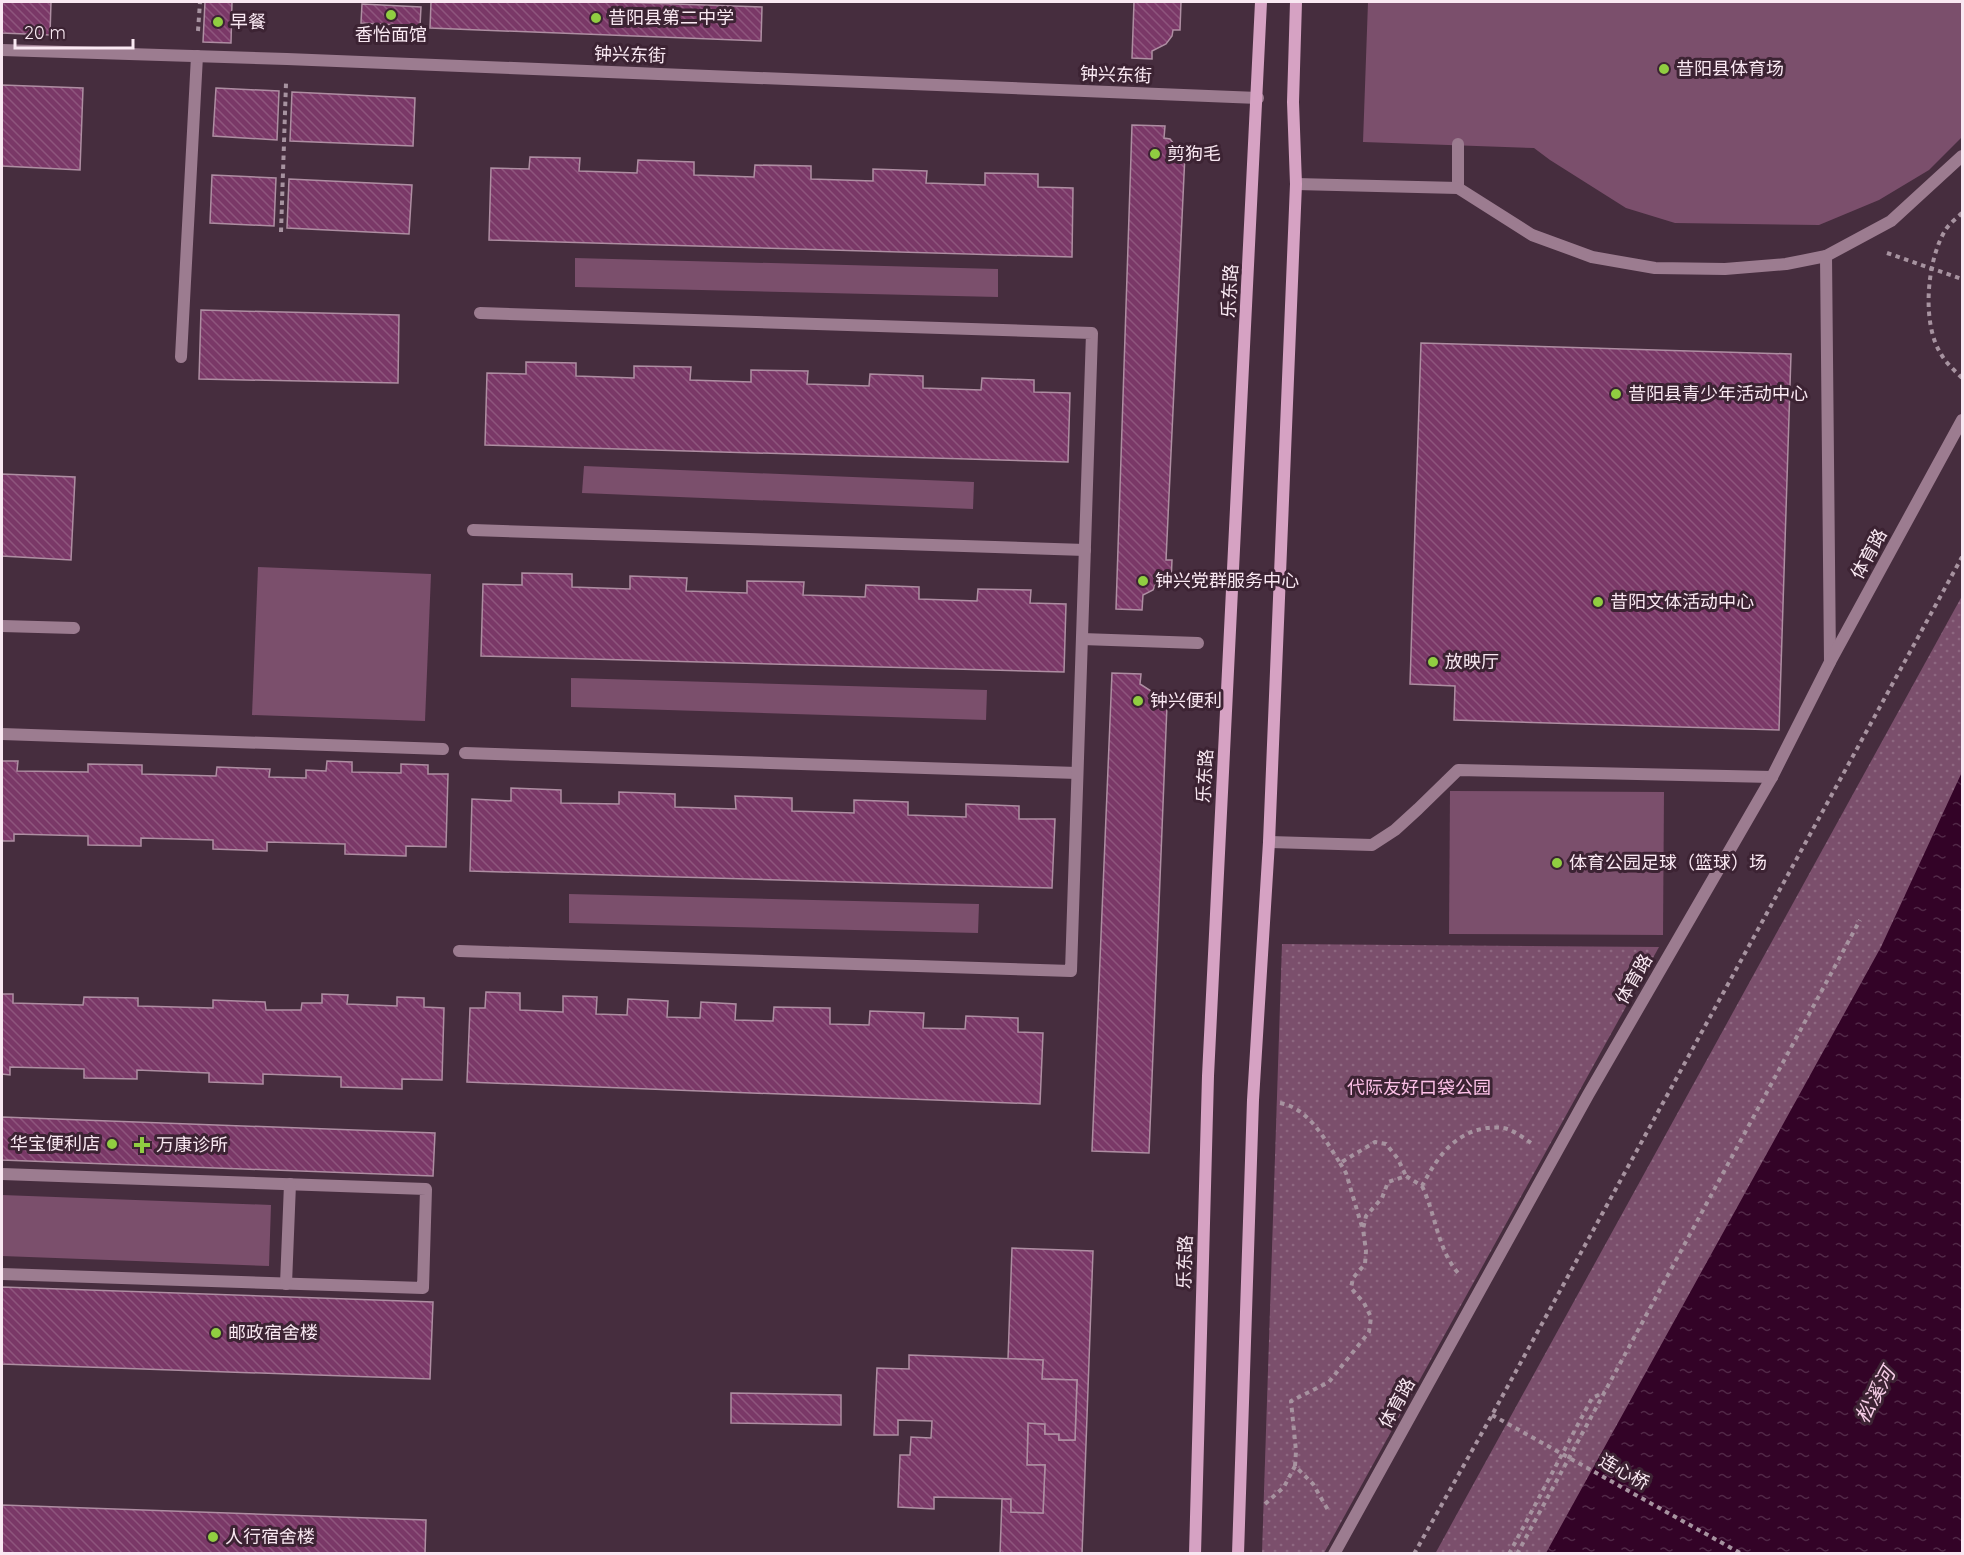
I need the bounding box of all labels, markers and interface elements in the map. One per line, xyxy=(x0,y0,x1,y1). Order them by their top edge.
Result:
place label: 昔阳县第二中学 xyxy=(608,6,734,29)
marker: 香怡面馆 xyxy=(384,8,398,22)
place label: 早餐 xyxy=(230,10,266,33)
marker: 昔阳县第二中学 xyxy=(589,11,603,25)
scale bar xyxy=(15,12,134,50)
marker: 早餐 xyxy=(211,15,225,29)
text: 20 m xyxy=(24,21,66,44)
place label: 香怡面馆 xyxy=(355,23,427,46)
street label: 钟兴东街 xyxy=(594,42,666,67)
place label: 昔阳县体育场 xyxy=(1676,57,1784,80)
street label: 钟兴东街 xyxy=(1080,62,1152,87)
marker: 昔阳县体育场 xyxy=(1657,62,1671,76)
place label: 剪狗毛 xyxy=(1167,142,1221,165)
marker: 剪狗毛 xyxy=(1148,147,1162,161)
street label: 乐东路 xyxy=(1217,263,1242,319)
place label: 昔阳县青少年活动中心 xyxy=(1628,382,1808,405)
marker: 昔阳县青少年活动中心 xyxy=(1609,387,1623,401)
street label: 体育路 xyxy=(1845,525,1892,583)
place label: 钟兴党群服务中心 xyxy=(1155,569,1299,592)
marker: 钟兴党群服务中心 xyxy=(1136,574,1150,588)
place label: 昔阳文体活动中心 xyxy=(1610,590,1754,613)
marker: 昔阳文体活动中心 xyxy=(1591,595,1605,609)
place label: 放映厅 xyxy=(1445,650,1499,673)
marker: 放映厅 xyxy=(1426,655,1440,669)
place label: 钟兴便利 xyxy=(1150,689,1222,712)
marker: 钟兴便利 xyxy=(1131,694,1145,708)
street label: 乐东路 xyxy=(1192,748,1217,804)
place label: 体育公园足球（篮球）场 xyxy=(1569,851,1767,874)
marker: 体育公园足球（篮球）场 xyxy=(1550,856,1564,870)
street label: 体育路 xyxy=(1610,950,1657,1008)
park label: 代际友好口袋公园 xyxy=(1347,1076,1491,1099)
place label: 华宝便利店 xyxy=(10,1132,100,1155)
place label: 万康诊所 xyxy=(156,1133,228,1156)
marker: 万康诊所 xyxy=(133,1136,151,1154)
marker: 华宝便利店 xyxy=(105,1137,119,1151)
street label: 乐东路 xyxy=(1172,1235,1197,1289)
place label: 邮政宿舍楼 xyxy=(228,1321,318,1344)
marker: 邮政宿舍楼 xyxy=(209,1326,223,1340)
water label: 松溪河 xyxy=(1849,1359,1902,1427)
street label: 体育路 xyxy=(1373,1374,1420,1432)
street label: 连心桥 xyxy=(1595,1448,1653,1495)
place label: 人行宿舍楼 xyxy=(225,1525,315,1548)
marker: 人行宿舍楼 xyxy=(206,1530,220,1544)

